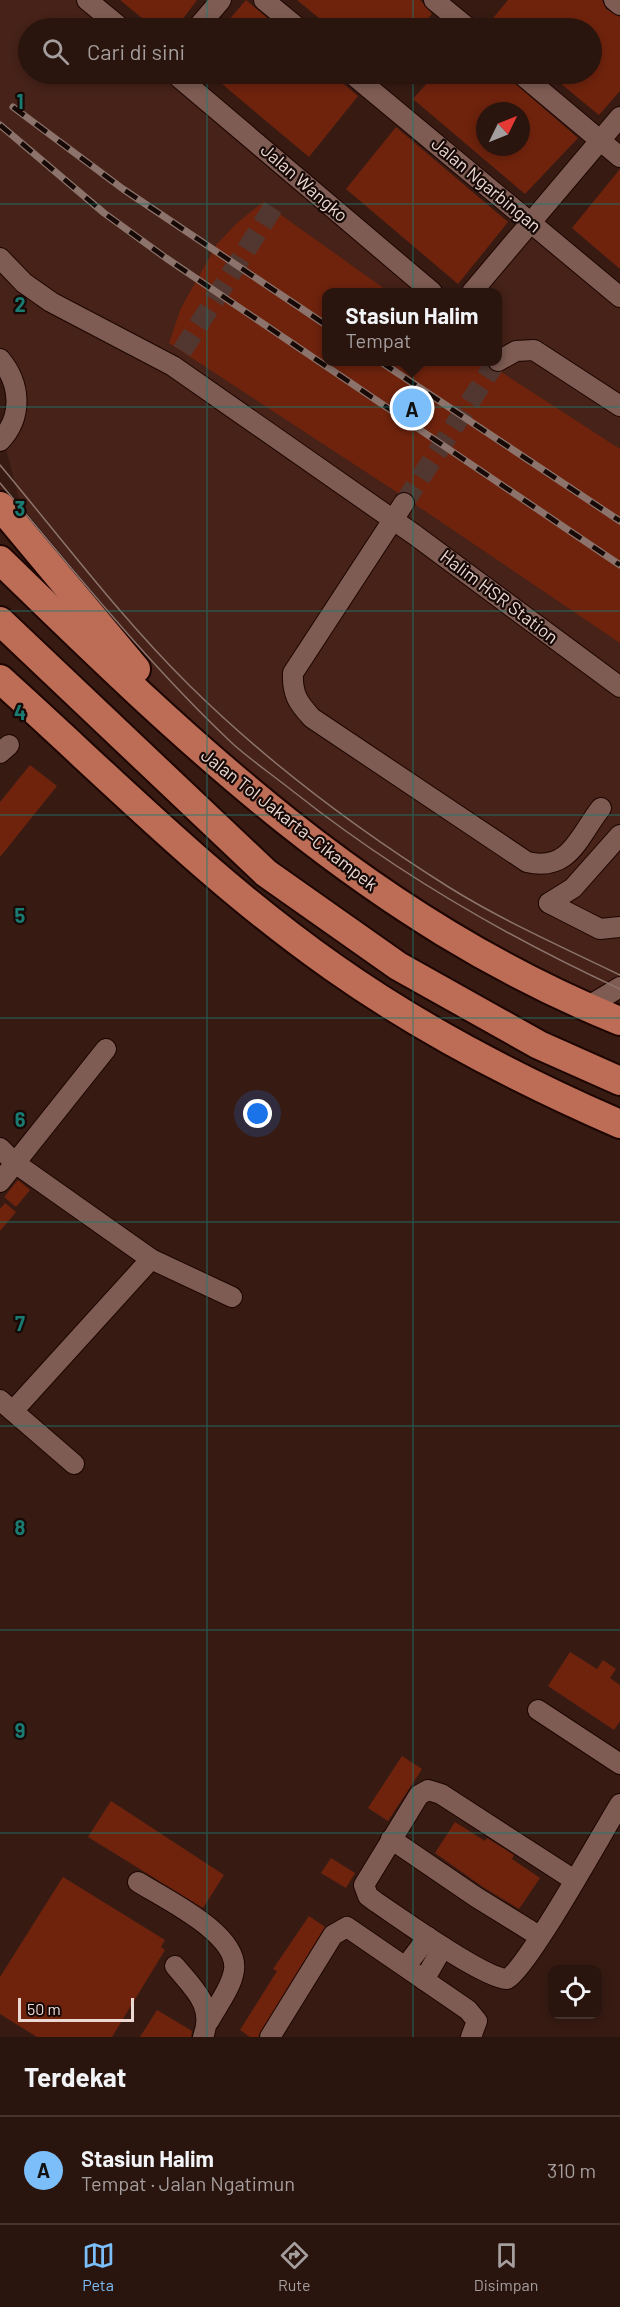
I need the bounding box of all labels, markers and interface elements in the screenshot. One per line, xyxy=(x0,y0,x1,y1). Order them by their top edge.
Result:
search box xyxy=(18,18,602,84)
icon: search xyxy=(39,35,72,68)
text: Cari di sini xyxy=(87,38,185,64)
text: 1 xyxy=(16,89,24,113)
north arrow xyxy=(476,102,530,156)
street label: Jalan Ngarbingan xyxy=(427,132,546,237)
street label: Jalan Wangko xyxy=(257,138,353,226)
popup xyxy=(322,288,502,366)
text: 2 xyxy=(14,292,26,316)
text: Stasiun Halim xyxy=(346,302,478,328)
text: Tempat xyxy=(346,328,411,352)
pin: A xyxy=(392,386,432,430)
text: 3 xyxy=(15,496,25,520)
street label: Halim HSR Station xyxy=(436,545,563,648)
text: 4 xyxy=(14,700,26,724)
street label: Jalan Tol Jakarta–Cikampek xyxy=(197,743,382,895)
text: 5 xyxy=(15,903,26,927)
your location xyxy=(243,1099,272,1128)
text: 6 xyxy=(15,1107,26,1131)
text: 7 xyxy=(15,1311,25,1335)
text: 8 xyxy=(15,1515,26,1539)
text: 9 xyxy=(15,1718,25,1742)
map controls xyxy=(548,1965,602,2019)
button: locate xyxy=(548,1965,602,2019)
scale bar xyxy=(18,1995,134,2022)
text: 50 m xyxy=(27,1999,61,2018)
text: Terdekat xyxy=(24,2061,126,2092)
text: Stasiun Halim xyxy=(81,2145,214,2171)
text: A xyxy=(37,2158,50,2182)
text: 310 m xyxy=(547,2158,596,2182)
text: Tempat · Jalan Ngatimun xyxy=(81,2171,295,2195)
tab: Peta xyxy=(82,2239,115,2294)
tab: Rute xyxy=(278,2239,311,2294)
tab: Disimpan xyxy=(474,2239,538,2294)

